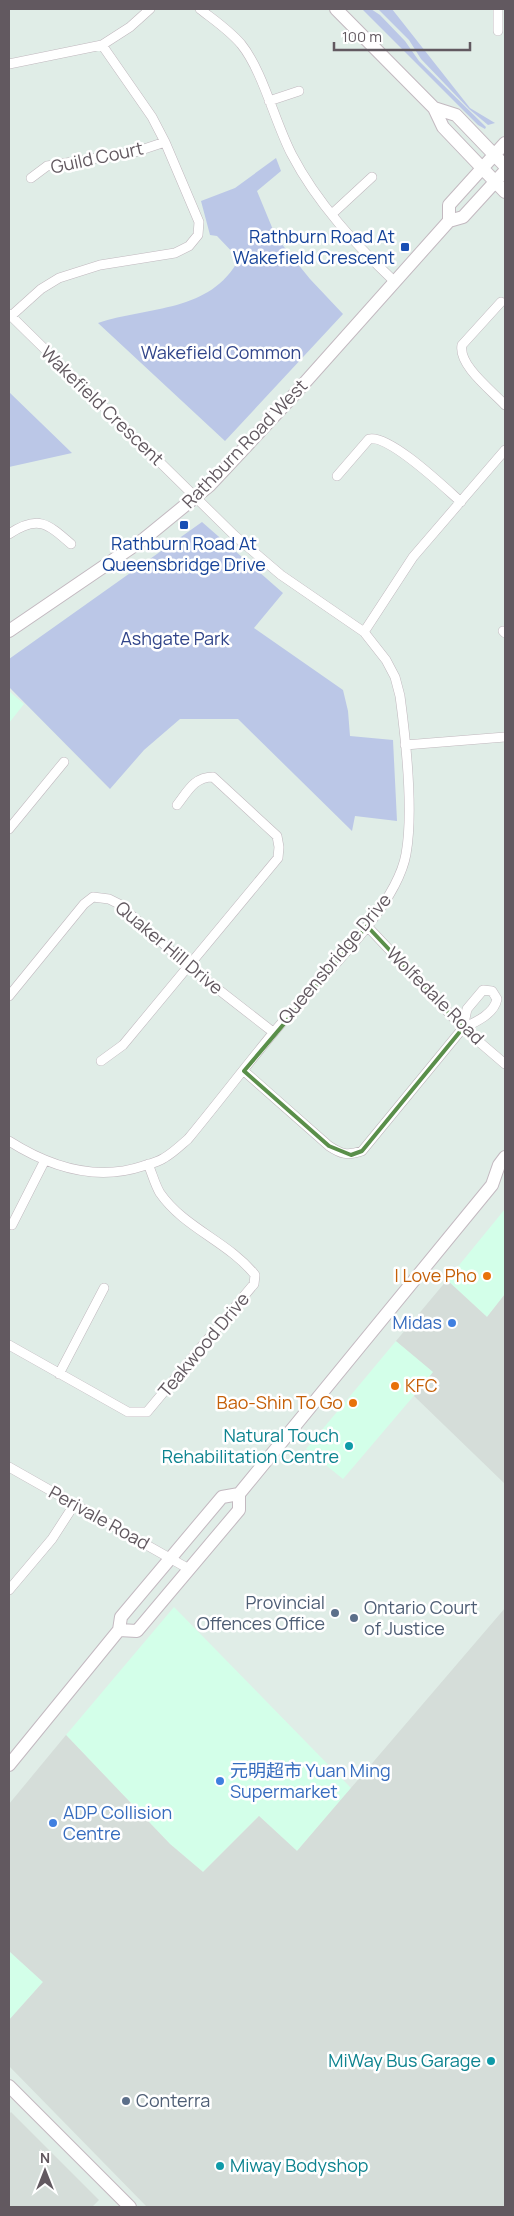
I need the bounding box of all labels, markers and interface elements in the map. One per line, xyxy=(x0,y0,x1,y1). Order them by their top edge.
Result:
scale bar xyxy=(334,20,470,52)
text: 100 m xyxy=(342,26,382,47)
street label: Guild Court xyxy=(48,136,145,179)
place label: Rathburn Road At Wakefield Crescent xyxy=(233,224,395,269)
marker: Rathburn Road At Wakefield Crescent xyxy=(399,241,411,253)
street label: Wakefield Crescent xyxy=(36,340,169,470)
park label: Wakefield Common xyxy=(141,340,301,364)
street label: Rathburn Road West xyxy=(176,374,312,513)
marker: Rathburn Road At Queensbridge Drive xyxy=(178,519,190,531)
place label: Rathburn Road At Queensbridge Drive xyxy=(102,531,266,576)
park label: Ashgate Park xyxy=(120,626,231,650)
street label: Queensbridge Drive xyxy=(272,888,396,1029)
street label: Quaker Hill Drive xyxy=(111,895,229,999)
street label: Wolfedale Road xyxy=(382,941,490,1049)
place label: I Love Pho xyxy=(395,1263,477,1287)
marker: I Love Pho xyxy=(481,1270,493,1282)
street label: Teakwood Drive xyxy=(152,1287,254,1402)
place label: Midas xyxy=(393,1310,442,1334)
marker: Midas xyxy=(446,1317,458,1329)
place label: KFC xyxy=(405,1373,438,1397)
marker: KFC xyxy=(389,1380,401,1392)
place label: Bao-Shin To Go xyxy=(217,1390,343,1414)
marker: Bao-Shin To Go xyxy=(347,1397,359,1409)
place label: Natural Touch Rehabilitation Centre xyxy=(162,1423,339,1468)
marker: Natural Touch Rehabilitation Centre xyxy=(343,1440,355,1452)
street label: Perivale Road xyxy=(45,1480,154,1555)
place label: Provincial Offences Office xyxy=(197,1590,325,1635)
place label: Ontario Court of Justice xyxy=(364,1595,478,1640)
marker: Provincial Offences Office xyxy=(329,1607,341,1619)
marker: Ontario Court of Justice xyxy=(348,1612,360,1624)
place label: 元明超市 Yuan Ming Supermarket xyxy=(230,1758,391,1803)
marker: 元明超市 Yuan Ming Supermarket xyxy=(214,1775,226,1787)
place label: ADP Collision Centre xyxy=(63,1800,172,1845)
marker: ADP Collision Centre xyxy=(47,1817,59,1829)
place label: MiWay Bus Garage xyxy=(328,2048,481,2072)
marker: MiWay Bus Garage xyxy=(485,2055,497,2067)
place label: Conterra xyxy=(136,2088,210,2112)
marker: Conterra xyxy=(120,2095,132,2107)
north arrow xyxy=(20,2146,70,2196)
text: N xyxy=(40,2148,50,2167)
place label: Miway Bodyshop xyxy=(230,2153,368,2177)
marker: Miway Bodyshop xyxy=(214,2160,226,2172)

